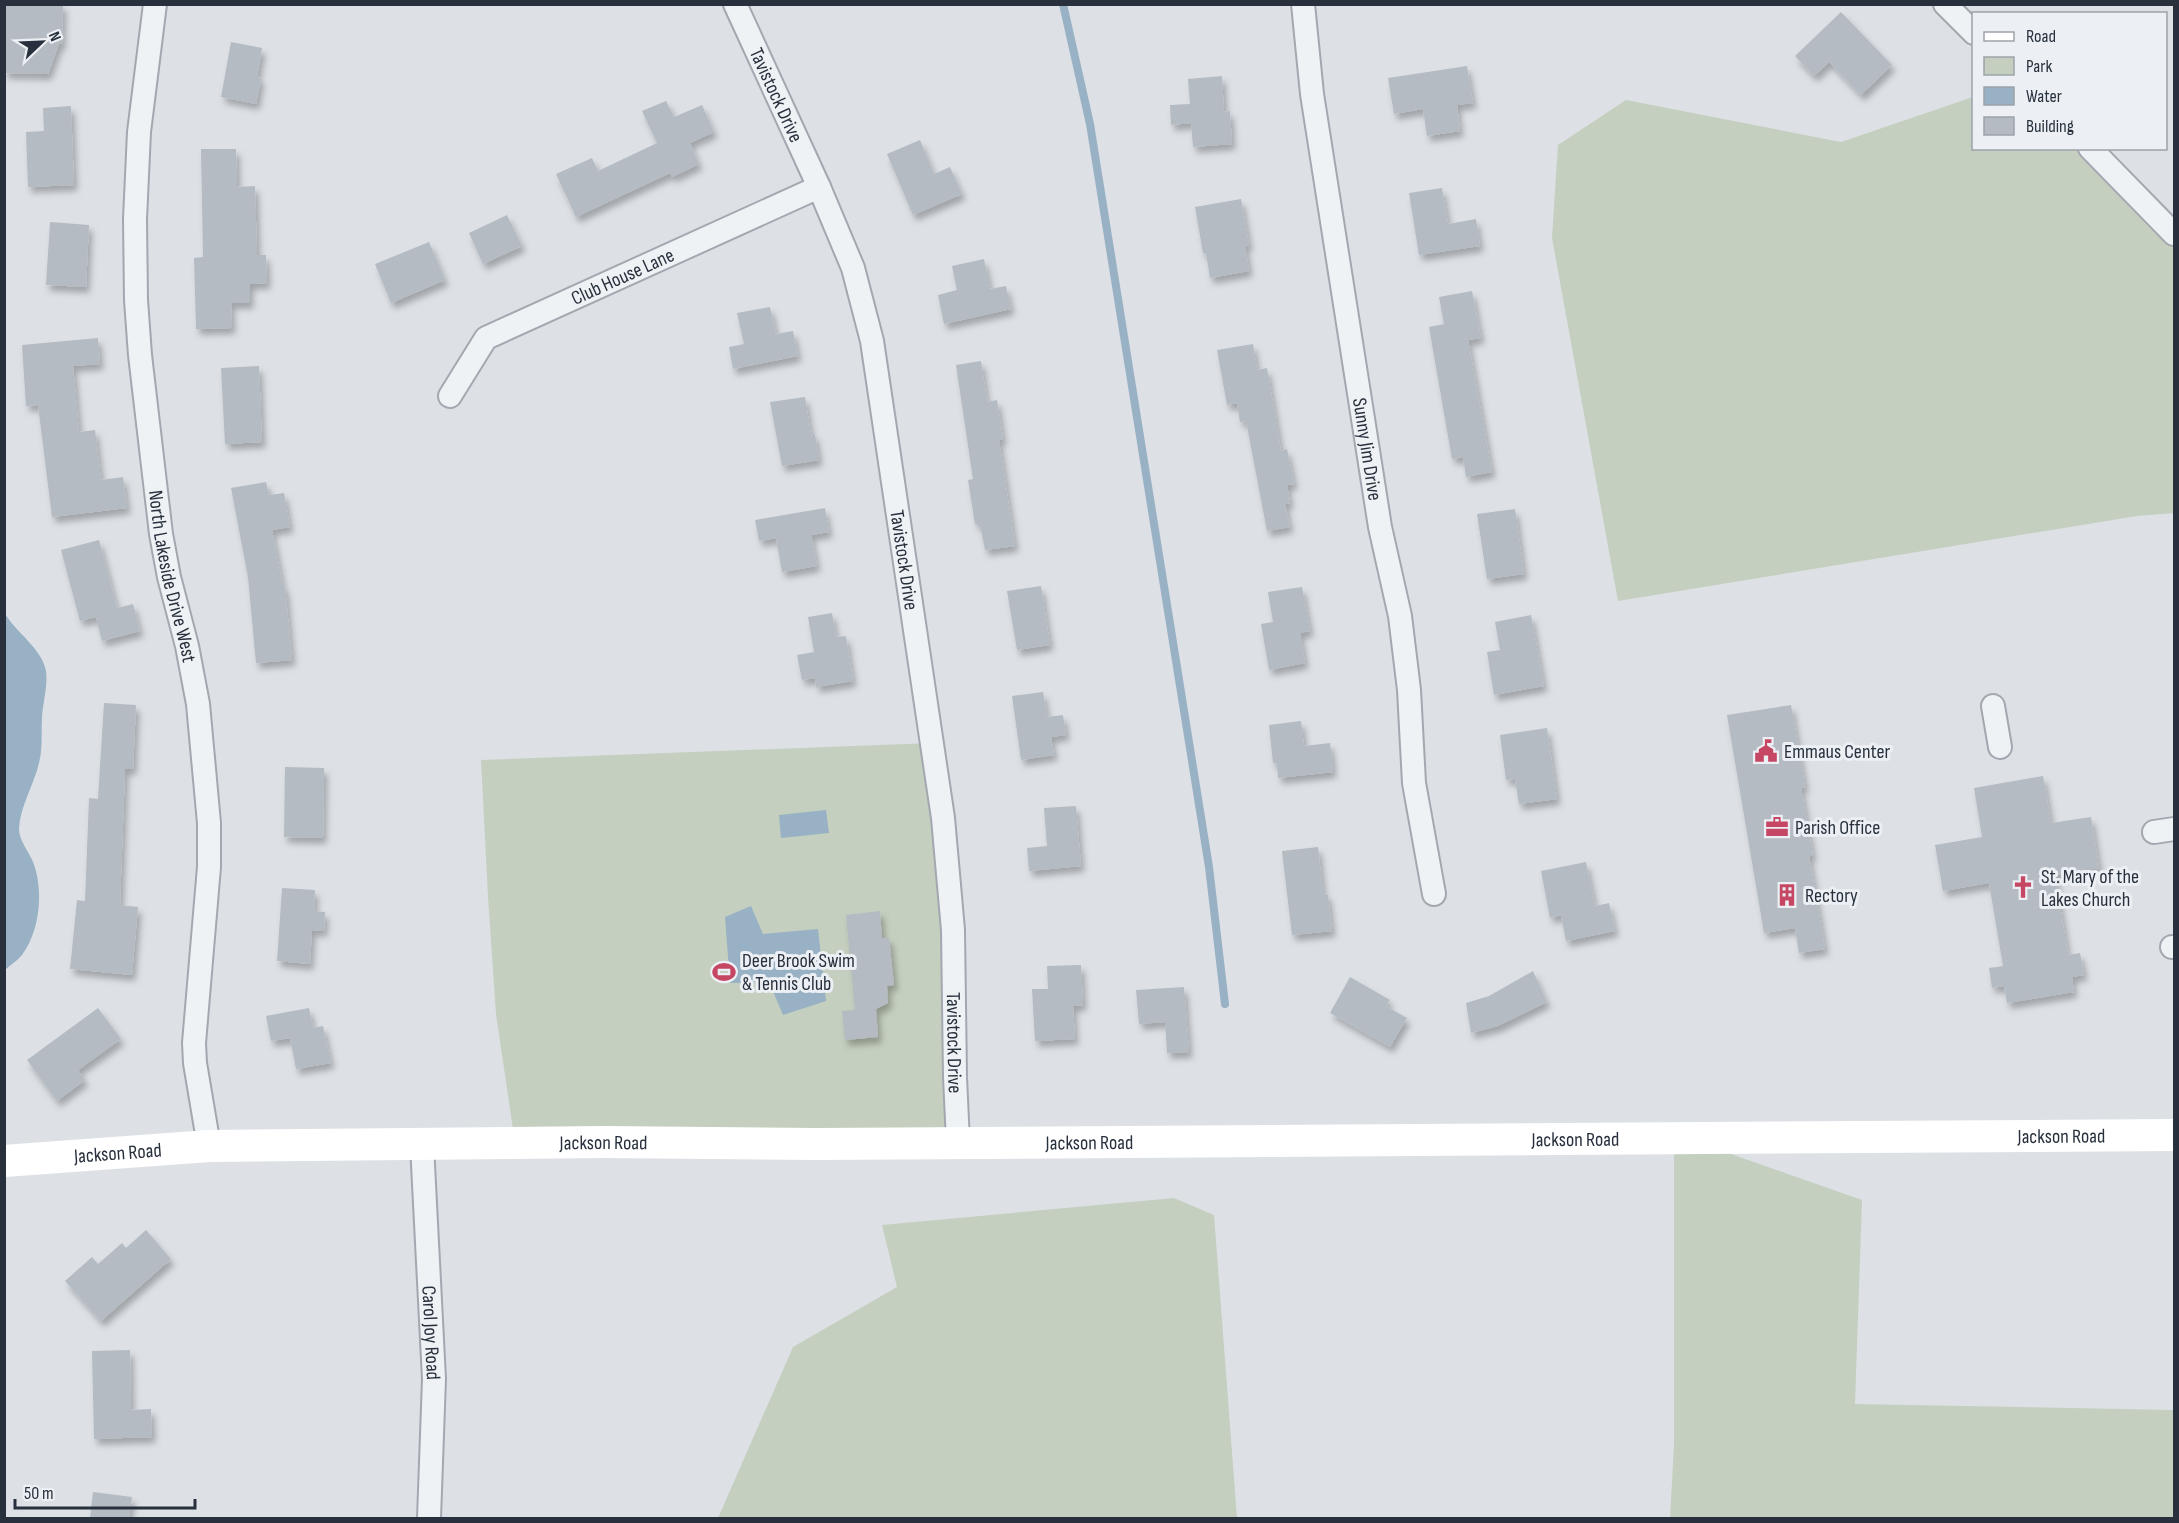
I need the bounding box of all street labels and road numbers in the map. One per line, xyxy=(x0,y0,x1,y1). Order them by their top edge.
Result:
street label: Tavistock Drive xyxy=(744,44,808,146)
street label: Club House Lane xyxy=(568,243,678,311)
street label: Sunny Jim Drive xyxy=(1347,396,1387,502)
street label: North Lakeside Drive West xyxy=(143,489,201,664)
street label: Tavistock Drive xyxy=(884,508,923,612)
street label: Tavistock Drive xyxy=(941,992,967,1094)
street label: Jackson Road xyxy=(2016,1124,2105,1149)
street label: Jackson Road xyxy=(1530,1128,1619,1152)
street label: Jackson Road xyxy=(558,1131,647,1155)
street label: Jackson Road xyxy=(1044,1131,1133,1155)
street label: Jackson Road xyxy=(72,1139,162,1169)
street label: Carol Joy Road xyxy=(416,1285,445,1380)

